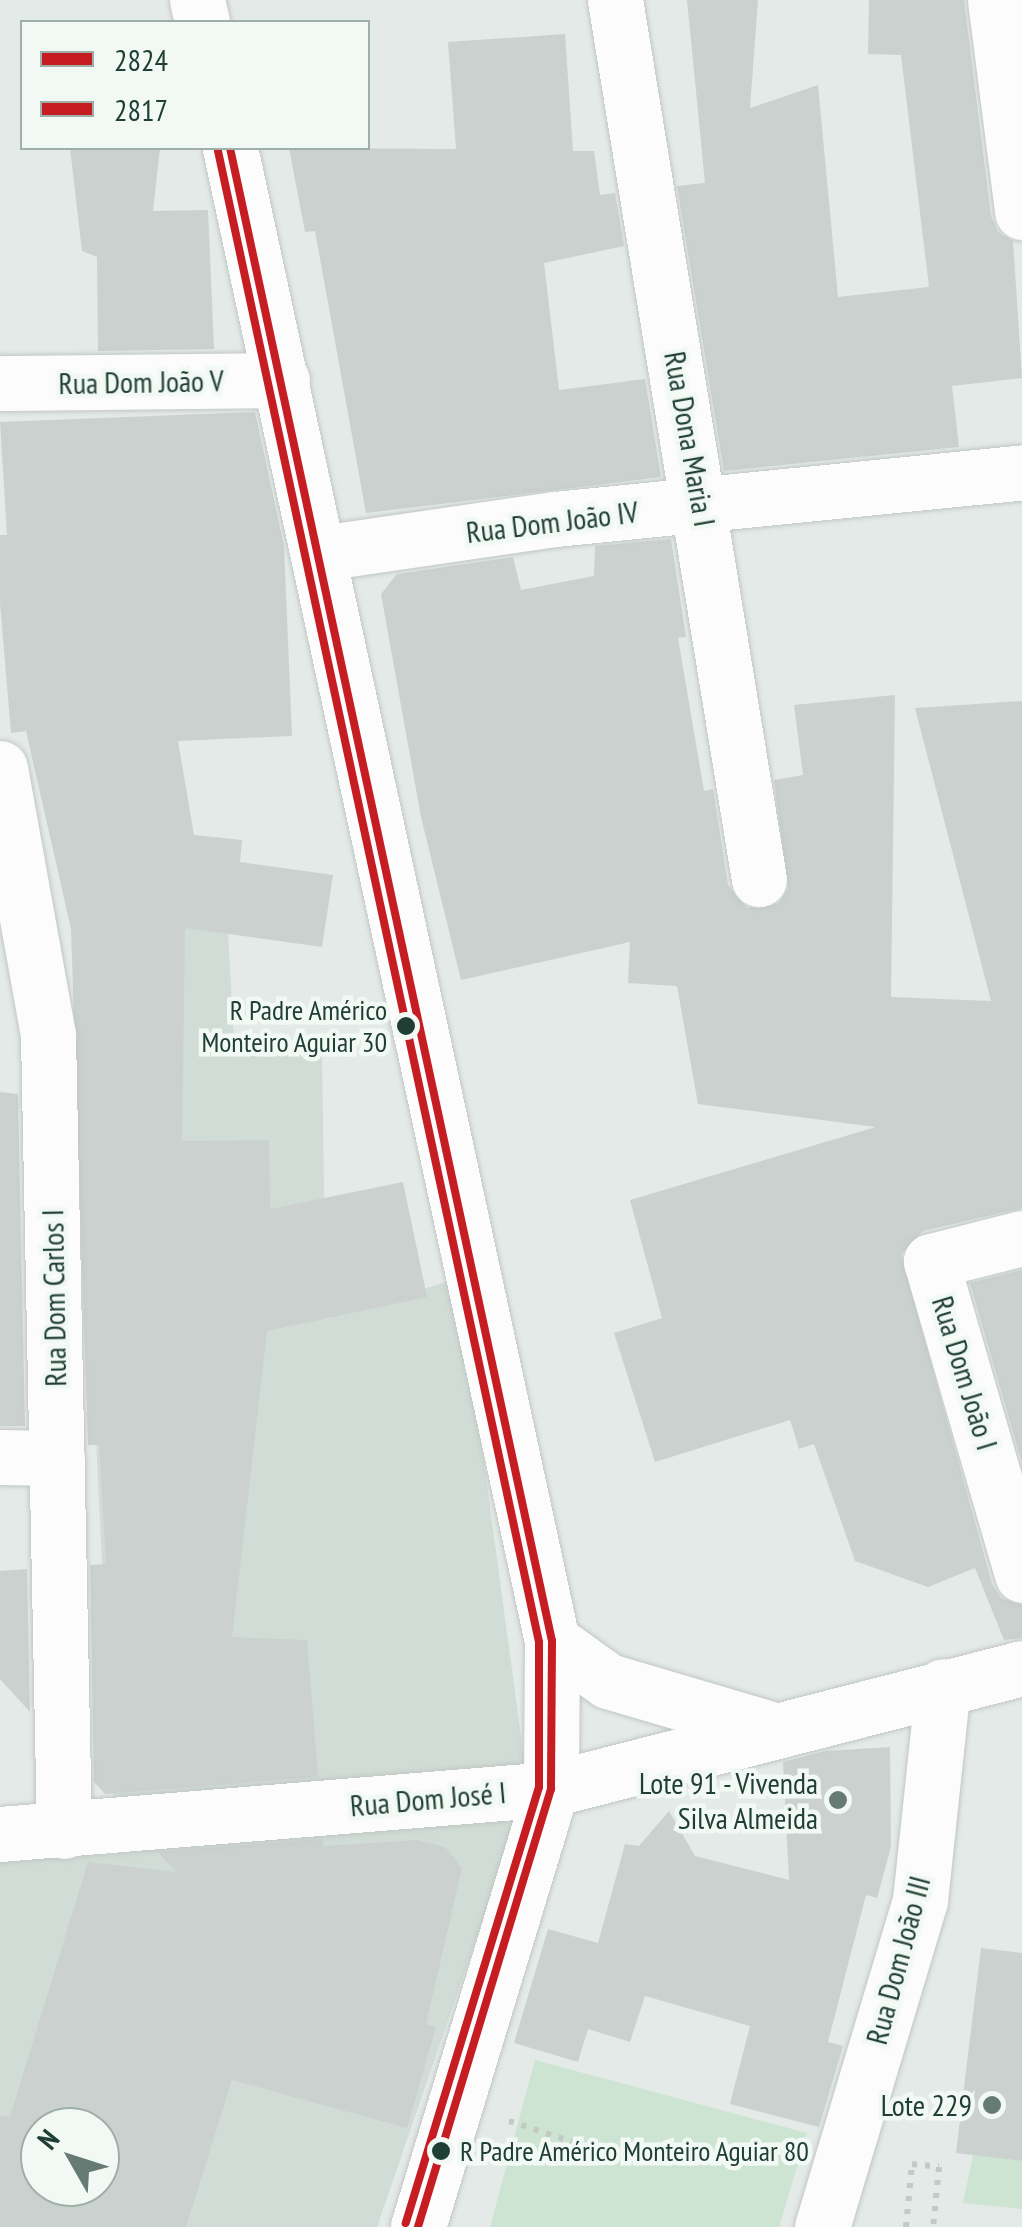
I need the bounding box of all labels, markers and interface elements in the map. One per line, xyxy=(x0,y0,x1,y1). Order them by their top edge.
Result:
legend xyxy=(20,20,370,150)
text: 2824 xyxy=(114,40,168,79)
text: 2817 xyxy=(114,90,168,129)
street label: Rua Dona Maria I xyxy=(657,349,723,529)
street label: Rua Dom João V xyxy=(58,363,224,401)
street label: Rua Dom João IV xyxy=(464,494,640,550)
place label: R Padre Américo Monteiro Aguiar 30 xyxy=(201,993,387,1059)
marker: R Padre Américo Monteiro Aguiar 30 xyxy=(396,1016,416,1036)
street label: Rua Dom Carlos I xyxy=(34,1209,74,1387)
street label: Rua Dom João I xyxy=(925,1292,1005,1454)
place label: Lote 91 - Vivenda Silva Almeida xyxy=(636,1765,818,1836)
street label: Rua Dom José I xyxy=(349,1774,507,1824)
marker: Lote 91 - Vivenda Silva Almeida xyxy=(827,1789,849,1811)
street label: Rua Dom João III xyxy=(858,1872,938,2048)
place label: Lote 229 xyxy=(881,2087,972,2123)
marker: Lote 229 xyxy=(981,2094,1003,2116)
north arrow xyxy=(20,2107,120,2207)
text: N xyxy=(29,2122,67,2157)
place label: R Padre Américo Monteiro Aguiar 80 xyxy=(460,2134,810,2168)
marker: R Padre Américo Monteiro Aguiar 80 xyxy=(431,2141,451,2161)

